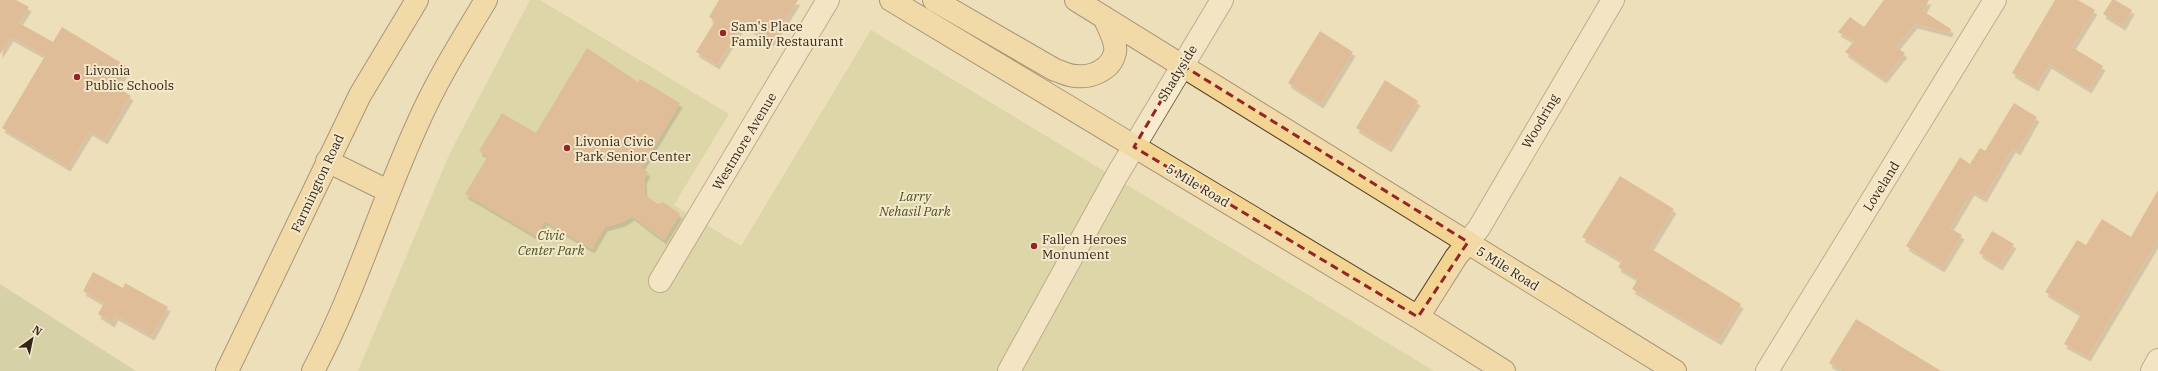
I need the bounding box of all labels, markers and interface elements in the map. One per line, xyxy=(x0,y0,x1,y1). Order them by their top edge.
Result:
place label: Sam's Place Family Restaurant xyxy=(731,18,844,50)
marker: Sam's Place Family Restaurant xyxy=(718,28,728,38)
street label: Shadyside xyxy=(1154,42,1201,105)
place label: Livonia Public Schools xyxy=(85,62,174,94)
marker: Livonia Public Schools xyxy=(72,72,82,82)
street label: Westmore Avenue xyxy=(709,89,780,193)
street label: Woodring xyxy=(1518,91,1563,152)
street label: Farmington Road xyxy=(287,131,348,235)
place label: Livonia Civic Park Senior Center xyxy=(575,133,691,165)
marker: Livonia Civic Park Senior Center xyxy=(562,143,572,153)
street label: Loveland xyxy=(1859,158,1903,214)
street label: 5 Mile Road xyxy=(1163,160,1233,211)
park label: Larry Nehasil Park xyxy=(878,188,951,220)
park label: Civic Center Park xyxy=(518,227,584,259)
place label: Fallen Heroes Monument xyxy=(1042,231,1127,263)
marker: Fallen Heroes Monument xyxy=(1029,241,1039,251)
street label: 5 Mile Road xyxy=(1473,242,1542,295)
north arrow xyxy=(12,319,52,359)
text: N xyxy=(30,322,45,339)

